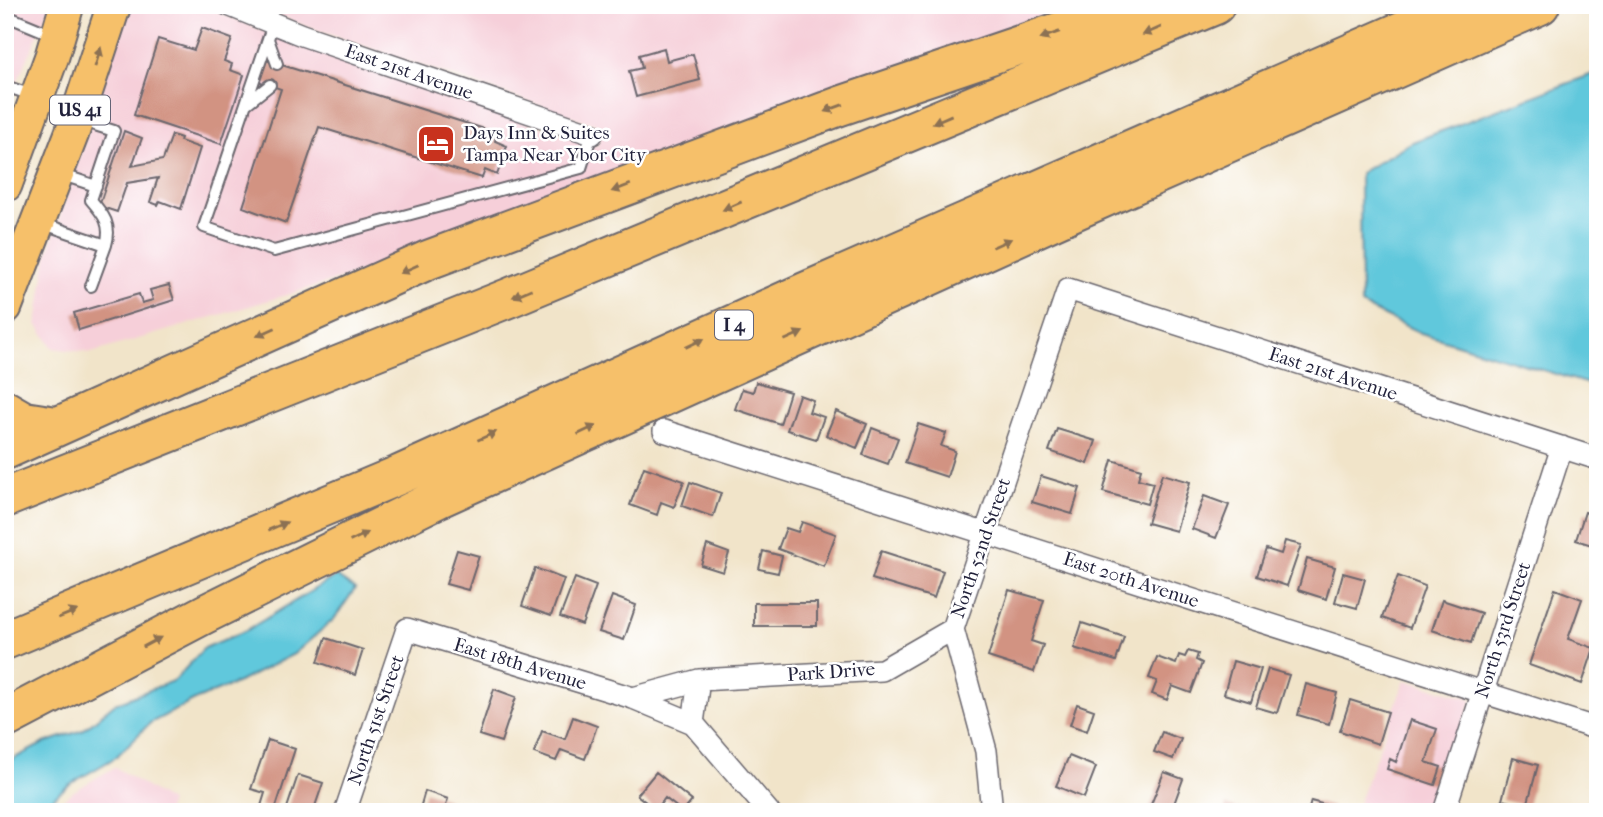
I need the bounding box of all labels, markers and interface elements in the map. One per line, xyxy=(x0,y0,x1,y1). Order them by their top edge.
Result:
one-way arrow xyxy=(1141,26,1162,37)
one-way arrow xyxy=(1039,30,1060,41)
street label: East 21st Avenue xyxy=(342,40,476,104)
one-way arrow xyxy=(93,47,103,68)
road number: US 41 xyxy=(50,96,110,124)
one-way arrow xyxy=(824,103,845,114)
one-way arrow xyxy=(931,113,952,124)
place label: Days Inn & Suites Tampa Near Ybor City xyxy=(463,122,647,166)
hotel icon: Days Inn & Suites Tampa Near Ybor City xyxy=(415,123,457,165)
one-way arrow xyxy=(611,183,632,194)
one-way arrow xyxy=(721,201,742,212)
one-way arrow xyxy=(992,237,1012,249)
one-way arrow xyxy=(399,263,419,275)
one-way arrow xyxy=(511,288,532,299)
road number: I 4 xyxy=(715,310,753,340)
one-way arrow xyxy=(256,326,277,337)
one-way arrow xyxy=(784,330,805,341)
one-way arrow xyxy=(684,337,705,348)
street label: East 21st Avenue xyxy=(1266,343,1400,405)
one-way arrow xyxy=(577,424,597,436)
one-way arrow xyxy=(477,430,497,442)
street label: North 52nd Street xyxy=(947,475,1015,621)
one-way arrow xyxy=(268,520,289,531)
one-way arrow xyxy=(349,532,369,543)
street label: East 20th Avenue xyxy=(1060,548,1202,612)
street label: North 53rd Street xyxy=(1471,559,1535,701)
one-way arrow xyxy=(58,608,79,619)
street label: East 18th Avenue xyxy=(451,633,589,695)
one-way arrow xyxy=(142,636,162,648)
street label: North 51st Street xyxy=(343,652,409,788)
street label: Park Drive xyxy=(786,658,876,686)

